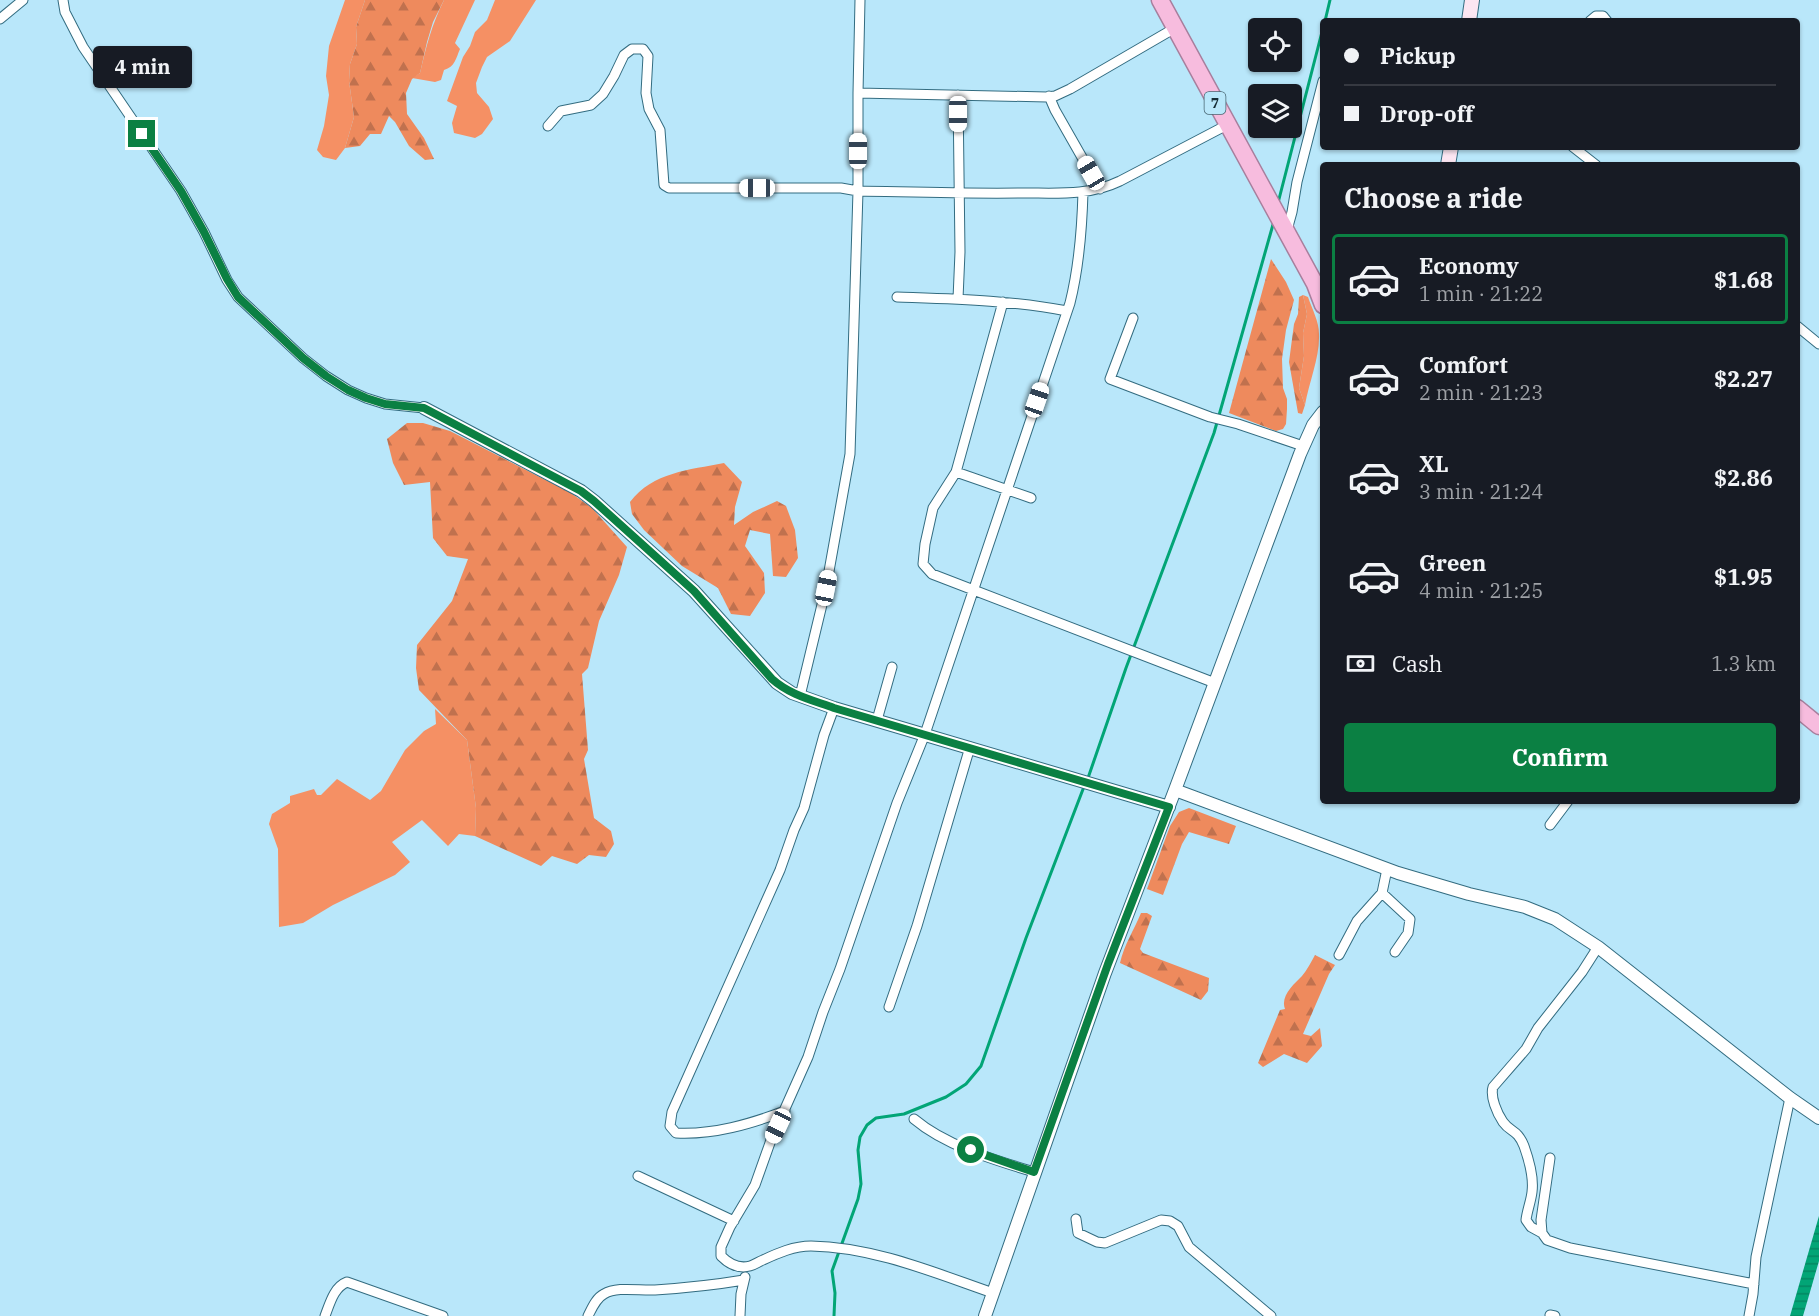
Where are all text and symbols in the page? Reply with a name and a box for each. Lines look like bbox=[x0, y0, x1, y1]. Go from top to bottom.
map controls bbox=[1248, 18, 1302, 138]
button: locate bbox=[1248, 18, 1302, 72]
text: Pickup bbox=[1380, 41, 1456, 70]
callout: 4 min bbox=[92, 47, 192, 89]
text: 4 min bbox=[115, 53, 171, 80]
button: layers bbox=[1248, 84, 1302, 138]
road number: 7 bbox=[1204, 92, 1226, 114]
car bbox=[949, 96, 967, 132]
text: Drop-off bbox=[1380, 99, 1474, 128]
route end bbox=[128, 120, 155, 147]
car bbox=[849, 133, 867, 169]
car bbox=[1074, 153, 1108, 193]
car bbox=[739, 179, 775, 197]
text: Choose a ride bbox=[1344, 180, 1523, 215]
text: Economy bbox=[1419, 251, 1519, 280]
icon: car bbox=[1347, 252, 1401, 306]
text: $1.68 bbox=[1714, 265, 1773, 294]
text: 1 min · 21:22 bbox=[1419, 280, 1543, 307]
text: Comfort bbox=[1419, 350, 1508, 379]
icon: car bbox=[1347, 351, 1401, 405]
text: $2.27 bbox=[1714, 364, 1773, 393]
text: 2 min · 21:23 bbox=[1419, 379, 1543, 406]
car bbox=[1023, 380, 1051, 420]
text: XL bbox=[1419, 449, 1449, 478]
icon: car bbox=[1347, 450, 1401, 504]
text: $2.86 bbox=[1714, 463, 1773, 492]
text: 3 min · 21:24 bbox=[1419, 478, 1543, 505]
text: Green bbox=[1419, 548, 1486, 577]
icon: car bbox=[1347, 549, 1401, 603]
text: $1.95 bbox=[1714, 562, 1773, 591]
car bbox=[814, 569, 838, 607]
text: 4 min · 21:25 bbox=[1419, 577, 1543, 604]
icon: cash bbox=[1344, 647, 1377, 680]
text: Cash bbox=[1392, 649, 1443, 678]
text: 1.3 km bbox=[1711, 650, 1776, 677]
button: Confirm bbox=[1344, 723, 1776, 792]
car bbox=[762, 1106, 794, 1146]
route start bbox=[957, 1136, 984, 1163]

